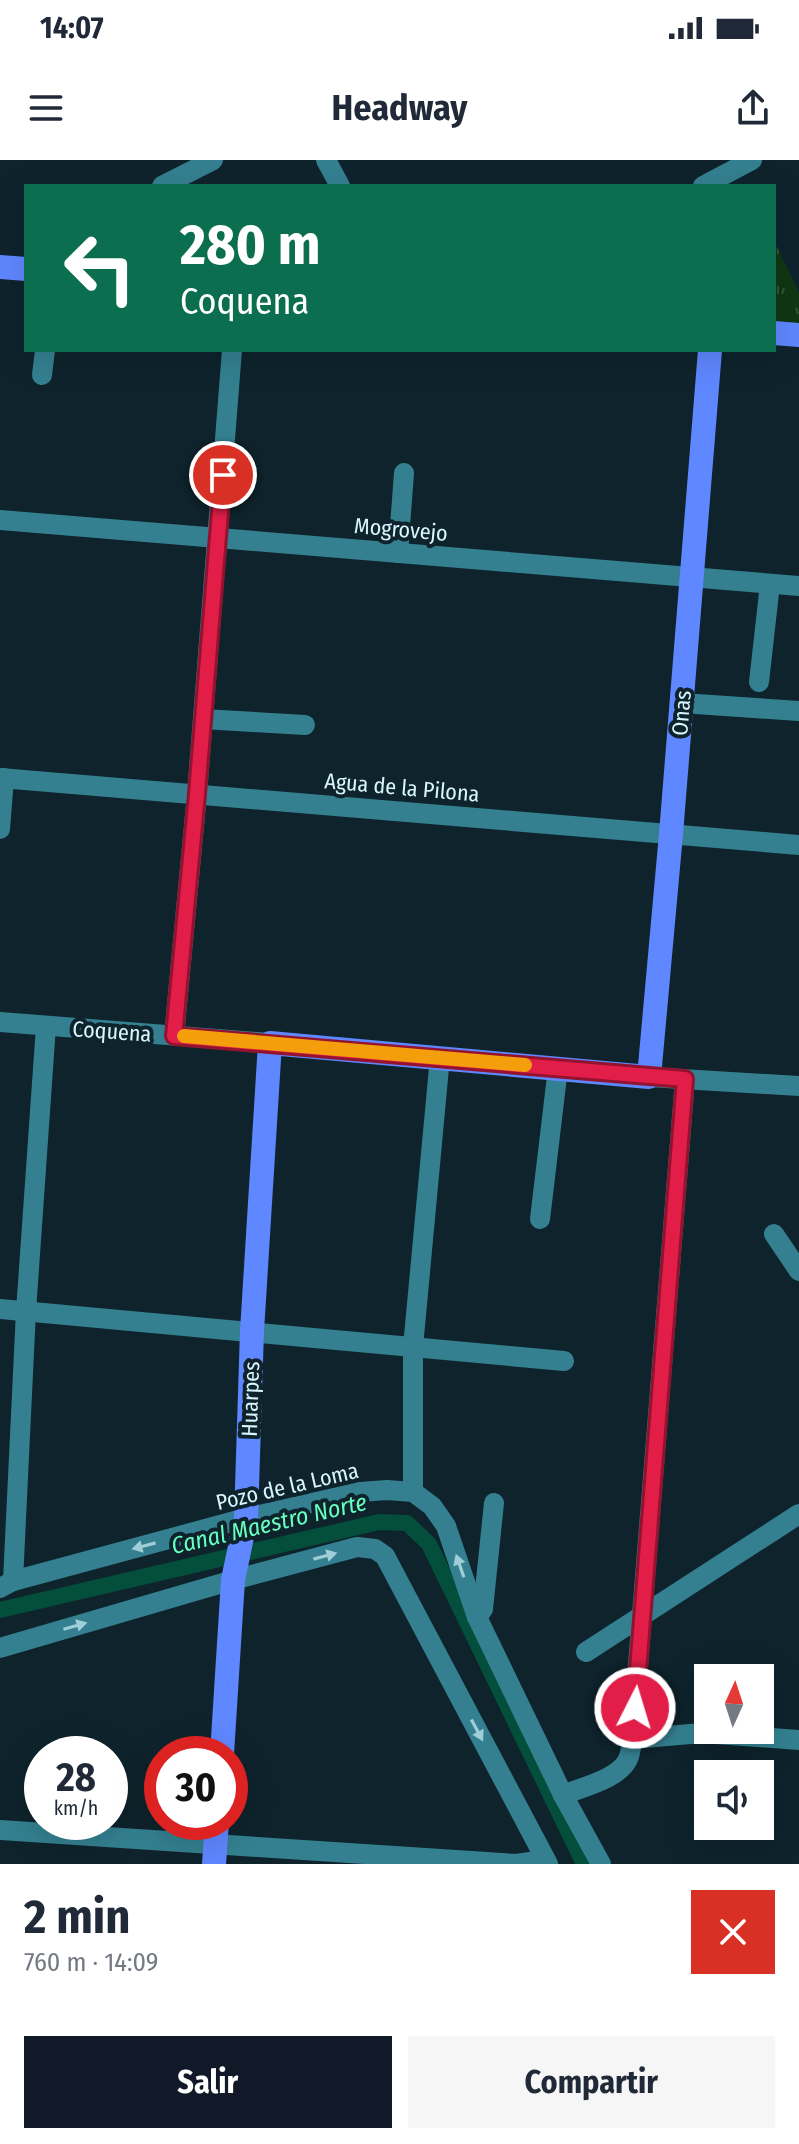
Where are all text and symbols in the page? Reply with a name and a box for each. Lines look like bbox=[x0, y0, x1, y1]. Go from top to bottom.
text: 14:07 bbox=[40, 10, 104, 46]
icon: menu bbox=[24, 86, 68, 130]
text: Headway bbox=[332, 86, 467, 130]
icon: share bbox=[731, 86, 775, 130]
text: 280 m bbox=[180, 212, 320, 279]
icon: left bbox=[48, 216, 152, 320]
text: Coquena bbox=[180, 280, 309, 324]
pin bbox=[189, 441, 257, 509]
icon: arrive bbox=[201, 453, 245, 497]
street label: Mogrovejo bbox=[353, 512, 449, 547]
street label: Onas bbox=[666, 689, 697, 737]
street label: Agua de la Pilona bbox=[323, 767, 481, 808]
street label: Coquena bbox=[72, 1015, 152, 1048]
street label: Huarpes bbox=[236, 1361, 265, 1437]
street label: Pozo de la Loma bbox=[213, 1457, 361, 1516]
water label: Canal Maestro Norte bbox=[169, 1488, 369, 1560]
one-way arrow bbox=[131, 1540, 156, 1552]
one-way arrow bbox=[313, 1549, 338, 1561]
one-way arrow bbox=[453, 1554, 465, 1578]
one-way arrow bbox=[63, 1619, 87, 1632]
north arrow bbox=[694, 1664, 774, 1744]
map controls bbox=[694, 1664, 774, 1840]
position arrow bbox=[593, 1666, 677, 1750]
one-way arrow bbox=[470, 1718, 483, 1741]
speed limit sign: 30 bbox=[144, 1736, 248, 1840]
text: 28 bbox=[56, 1754, 96, 1802]
button: sound bbox=[694, 1760, 774, 1840]
text: km/h bbox=[54, 1796, 98, 1820]
text: 2 min bbox=[24, 1888, 130, 1946]
button: close bbox=[691, 1890, 775, 1974]
text: 760 m · 14:09 bbox=[24, 1947, 158, 1978]
button: Salir bbox=[24, 2036, 392, 2128]
button: Compartir bbox=[408, 2036, 775, 2128]

